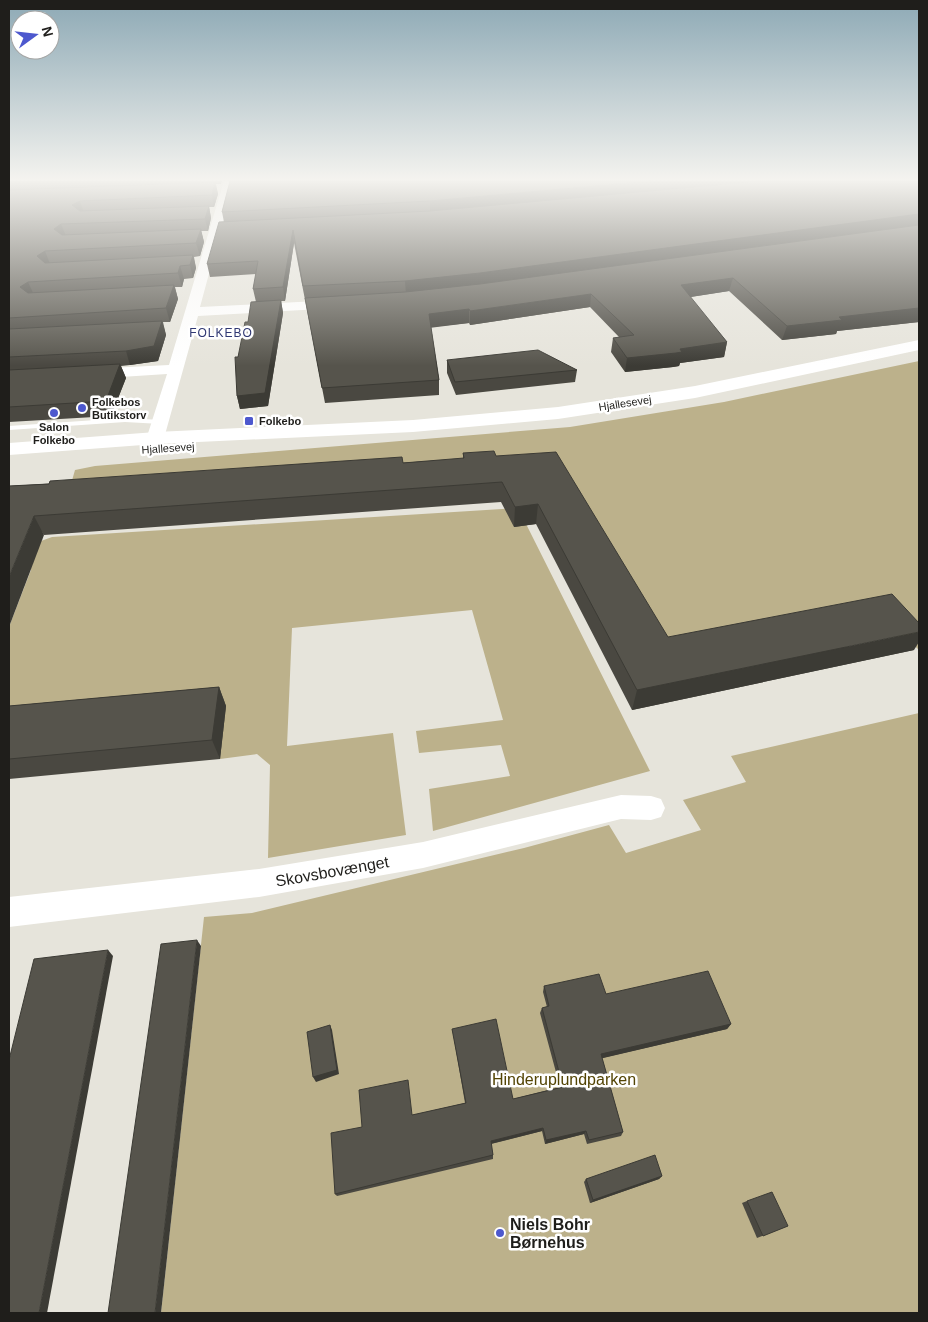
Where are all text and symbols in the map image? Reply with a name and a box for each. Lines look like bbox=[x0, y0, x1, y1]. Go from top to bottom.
north arrow bbox=[10, 10, 60, 60]
text: N bbox=[39, 25, 57, 39]
district label: FOLKEBO bbox=[189, 326, 253, 340]
street label: Hjallesevej bbox=[598, 393, 652, 413]
place label: Folkebos Butikstorv bbox=[92, 396, 147, 421]
marker: Folkebos Butikstorv bbox=[76, 402, 88, 414]
marker: Salon Folkebo bbox=[48, 407, 60, 419]
marker: Folkebo bbox=[243, 415, 255, 427]
place label: Folkebo bbox=[259, 415, 301, 427]
place label: Salon Folkebo bbox=[33, 421, 75, 446]
street label: Hjallesevej bbox=[141, 440, 195, 456]
street label: Skovsbovænget bbox=[274, 853, 391, 890]
park label: Hinderuplundparken bbox=[492, 1071, 636, 1088]
place label: Niels Bohr Børnehus bbox=[510, 1216, 590, 1251]
marker: Niels Bohr Børnehus bbox=[494, 1227, 506, 1239]

